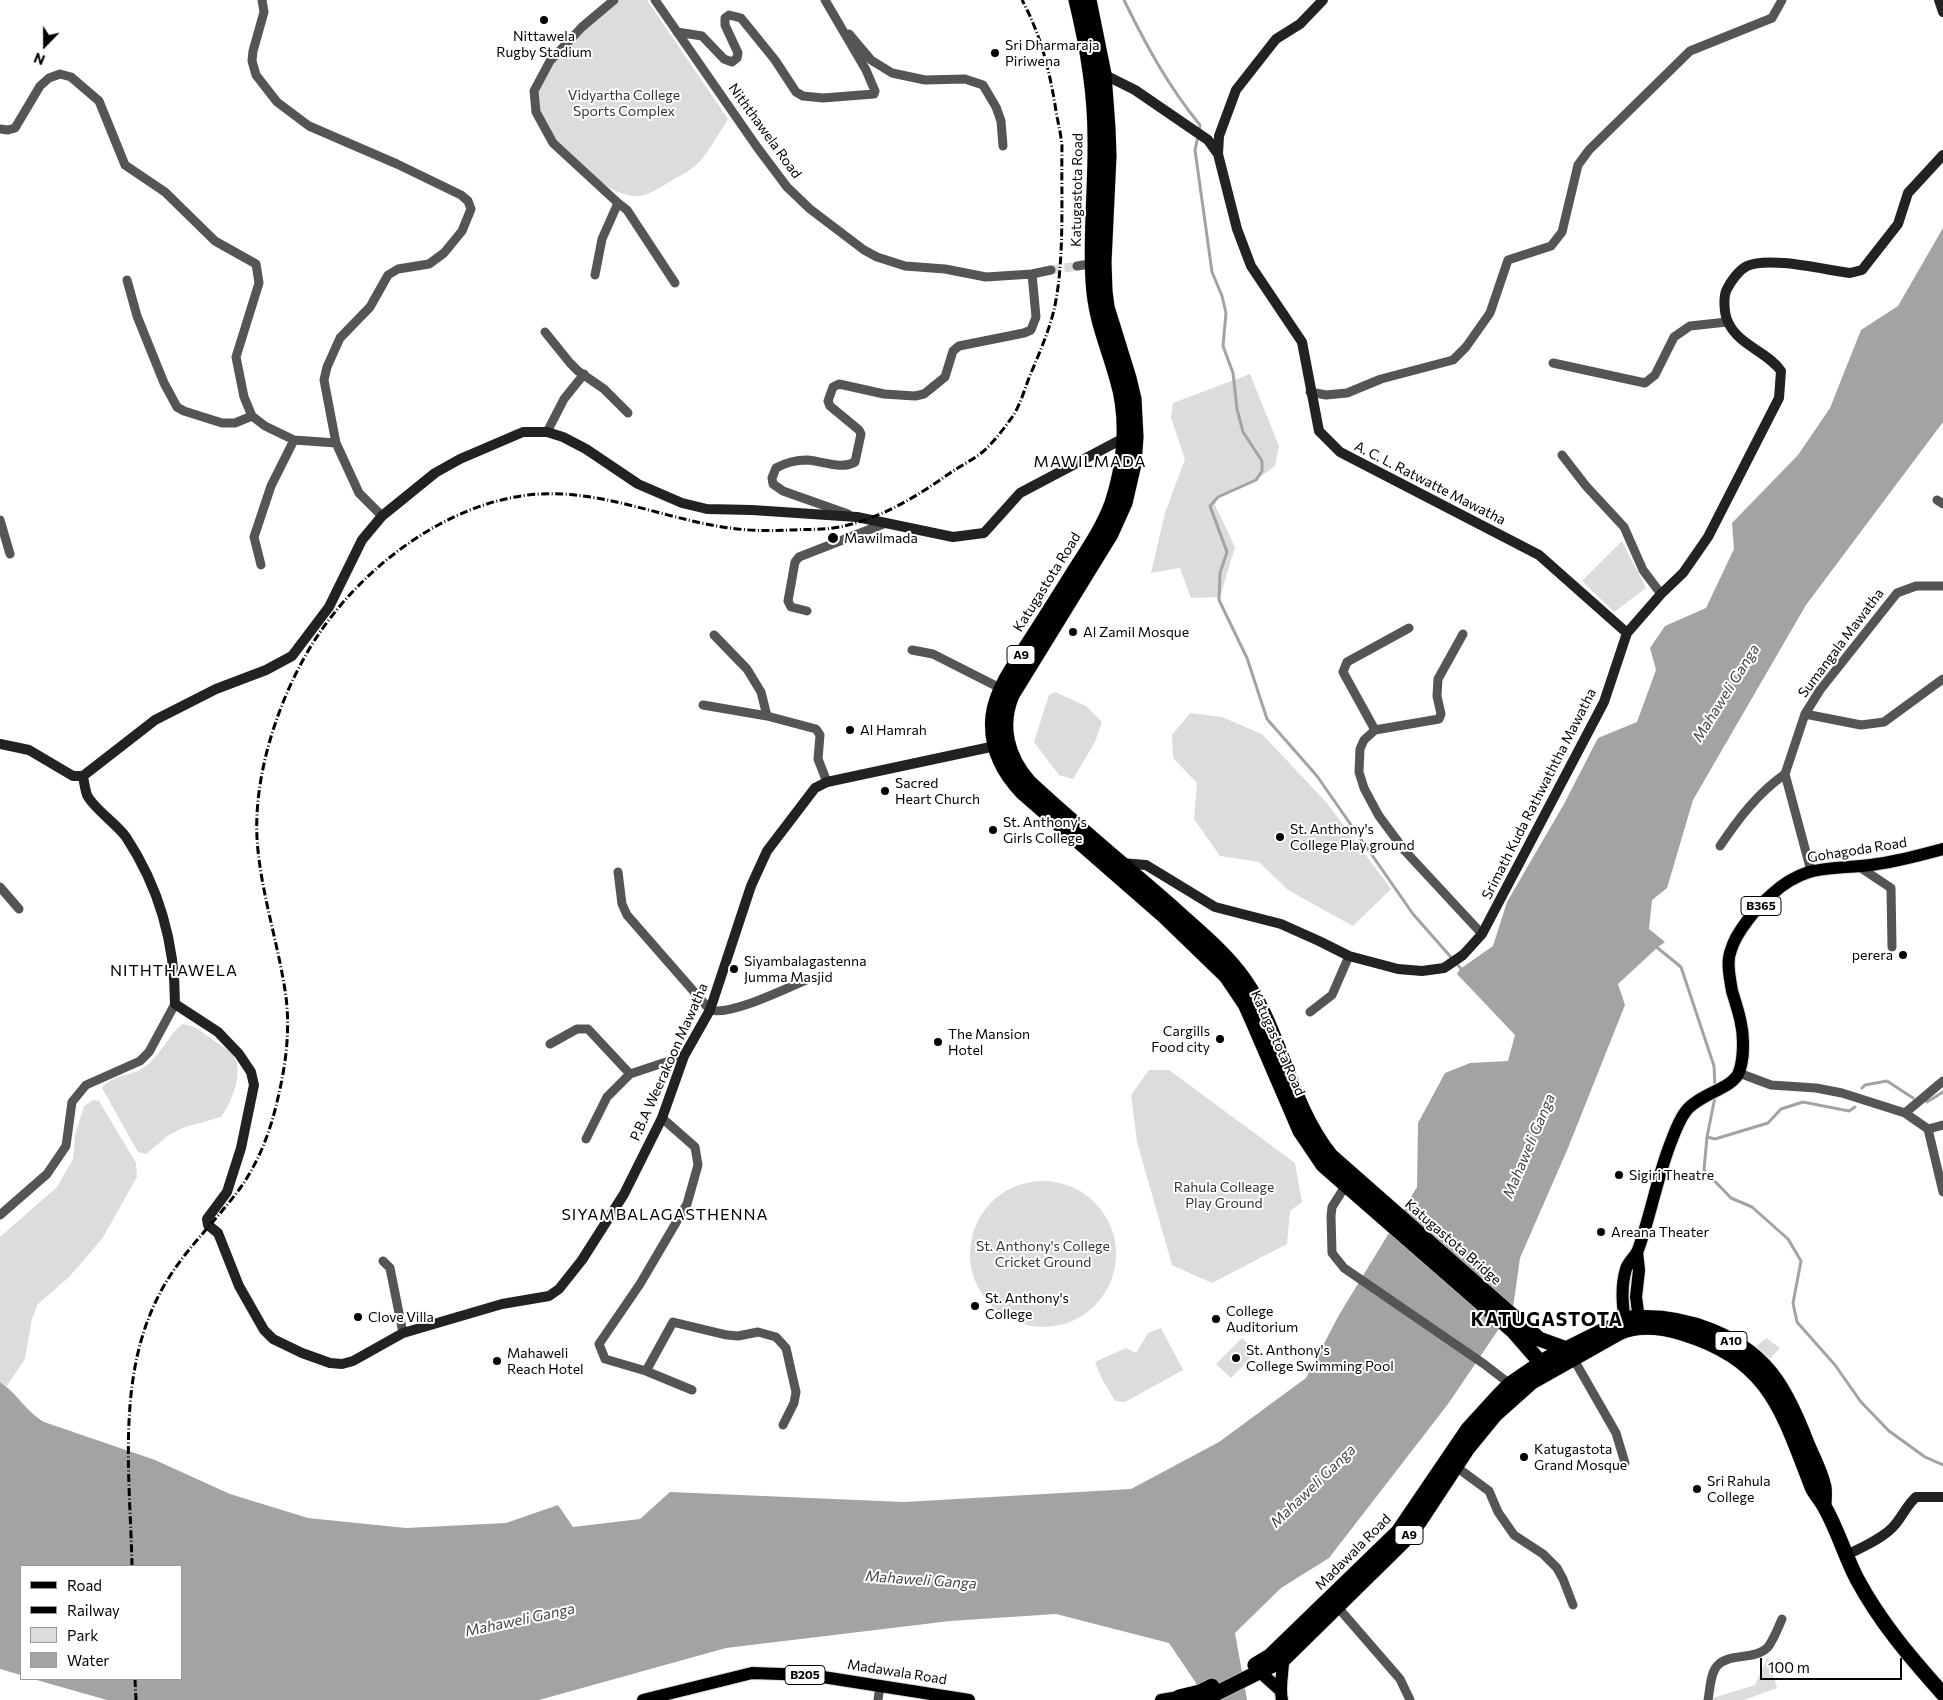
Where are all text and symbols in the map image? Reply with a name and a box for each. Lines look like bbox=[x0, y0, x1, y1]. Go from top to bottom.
marker: Nittawela Rugby Stadium bbox=[538, 14, 550, 26]
north arrow bbox=[20, 20, 70, 70]
place label: Nittawela Rugby Stadium bbox=[496, 28, 592, 60]
place label: Sri Dharmaraja Piriwena bbox=[1005, 37, 1100, 70]
marker: Sri Dharmaraja Piriwena bbox=[989, 47, 1001, 59]
text: N bbox=[31, 50, 47, 69]
street label: Niththawela Road bbox=[725, 80, 805, 182]
park label: Vidyartha College Sports Complex bbox=[568, 87, 680, 120]
street label: Katugastota Road bbox=[1068, 133, 1086, 247]
street label: A. C. L. Ratwatte Mawatha bbox=[1352, 438, 1508, 528]
district label: MAWILMADA bbox=[1032, 452, 1148, 472]
street label: Katugastota Road bbox=[1010, 529, 1084, 635]
place label: Mawilmada bbox=[844, 530, 918, 546]
marker: Mawilmada bbox=[826, 531, 840, 545]
street label: Sumangala Mawatha bbox=[1795, 585, 1887, 701]
place label: Al Zamil Mosque bbox=[1083, 624, 1189, 640]
marker: Al Zamil Mosque bbox=[1067, 626, 1079, 638]
water label: Mahaweli Ganga bbox=[1689, 641, 1763, 745]
road number: A9 bbox=[1007, 646, 1035, 664]
street label: Srimath Kuda Rathwaththa Mawatha bbox=[1478, 686, 1600, 902]
place label: Al Hamrah bbox=[860, 722, 927, 738]
marker: Al Hamrah bbox=[844, 724, 856, 736]
place label: Sacred Heart Church bbox=[895, 775, 980, 808]
marker: Sacred Heart Church bbox=[879, 785, 891, 797]
place label: St. Anthony's Girls College bbox=[1003, 814, 1087, 846]
place label: St. Anthony's College Play ground bbox=[1290, 821, 1415, 854]
marker: St. Anthony's Girls College bbox=[987, 824, 999, 836]
marker: St. Anthony's College Play ground bbox=[1274, 831, 1286, 843]
street label: Gohagoda Road bbox=[1806, 834, 1908, 866]
road number: B365 bbox=[1741, 896, 1781, 916]
place label: perera bbox=[1852, 947, 1893, 963]
marker: perera bbox=[1897, 949, 1909, 961]
place label: Siyambalagastenna Jumma Masjid bbox=[744, 953, 866, 986]
district label: NITHTHAWELA bbox=[109, 961, 239, 981]
marker: Siyambalagastenna Jumma Masjid bbox=[728, 963, 740, 975]
street label: P.B.A Weerakoon Mawatha bbox=[627, 981, 711, 1143]
street label: Katugastota Road bbox=[1247, 988, 1309, 1098]
place label: Cargills Food city bbox=[1151, 1023, 1210, 1056]
place label: The Mansion Hotel bbox=[948, 1026, 1030, 1058]
marker: Cargills Food city bbox=[1214, 1033, 1226, 1045]
marker: The Mansion Hotel bbox=[932, 1036, 944, 1048]
water label: Mahaweli Ganga bbox=[1499, 1091, 1559, 1201]
place label: Sigiri Theatre bbox=[1629, 1167, 1714, 1183]
marker: Sigiri Theatre bbox=[1613, 1169, 1625, 1181]
park label: Rahula Colleage Play Ground bbox=[1174, 1179, 1274, 1212]
street label: Katugastota Bridge bbox=[1401, 1196, 1505, 1288]
district label: SIYAMBALAGASTHENNA bbox=[559, 1205, 771, 1225]
place label: Areana Theater bbox=[1611, 1224, 1709, 1240]
marker: Areana Theater bbox=[1595, 1226, 1607, 1238]
park label: St. Anthony's College Cricket Ground bbox=[976, 1238, 1110, 1270]
place label: St. Anthony's College bbox=[985, 1290, 1069, 1322]
marker: St. Anthony's College bbox=[969, 1300, 981, 1312]
place label: College Auditorium bbox=[1226, 1303, 1298, 1335]
place label: Clove Villa bbox=[368, 1309, 434, 1325]
district label: KATUGASTOTA bbox=[1469, 1309, 1625, 1331]
marker: Clove Villa bbox=[352, 1311, 364, 1323]
marker: College Auditorium bbox=[1210, 1313, 1222, 1325]
road number: A10 bbox=[1715, 1332, 1747, 1350]
place label: St. Anthony's College Swimming Pool bbox=[1246, 1342, 1394, 1374]
place label: Mahaweli Reach Hotel bbox=[507, 1345, 584, 1378]
marker: St. Anthony's College Swimming Pool bbox=[1230, 1352, 1242, 1364]
marker: Mahaweli Reach Hotel bbox=[491, 1355, 503, 1367]
water label: Mahaweli Ganga bbox=[1267, 1441, 1359, 1531]
place label: Katugastota Grand Mosque bbox=[1534, 1441, 1627, 1474]
marker: Katugastota Grand Mosque bbox=[1518, 1451, 1530, 1463]
place label: Sri Rahula College bbox=[1707, 1473, 1770, 1505]
marker: Sri Rahula College bbox=[1691, 1483, 1703, 1495]
street label: Madawala Road bbox=[1312, 1511, 1394, 1593]
road number: A9 bbox=[1395, 1526, 1423, 1544]
legend bbox=[20, 1565, 182, 1680]
water label: Mahaweli Ganga bbox=[865, 1567, 977, 1593]
text: Road bbox=[67, 1576, 102, 1594]
water label: Mahaweli Ganga bbox=[463, 1600, 577, 1640]
text: Railway bbox=[67, 1601, 120, 1619]
text: Park bbox=[67, 1626, 98, 1644]
scale bar bbox=[1763, 1648, 1906, 1680]
text: Water bbox=[67, 1651, 109, 1669]
street label: Madawala Road bbox=[846, 1656, 948, 1688]
text: 100 m bbox=[1768, 1658, 1810, 1676]
road number: B205 bbox=[785, 1666, 825, 1684]

